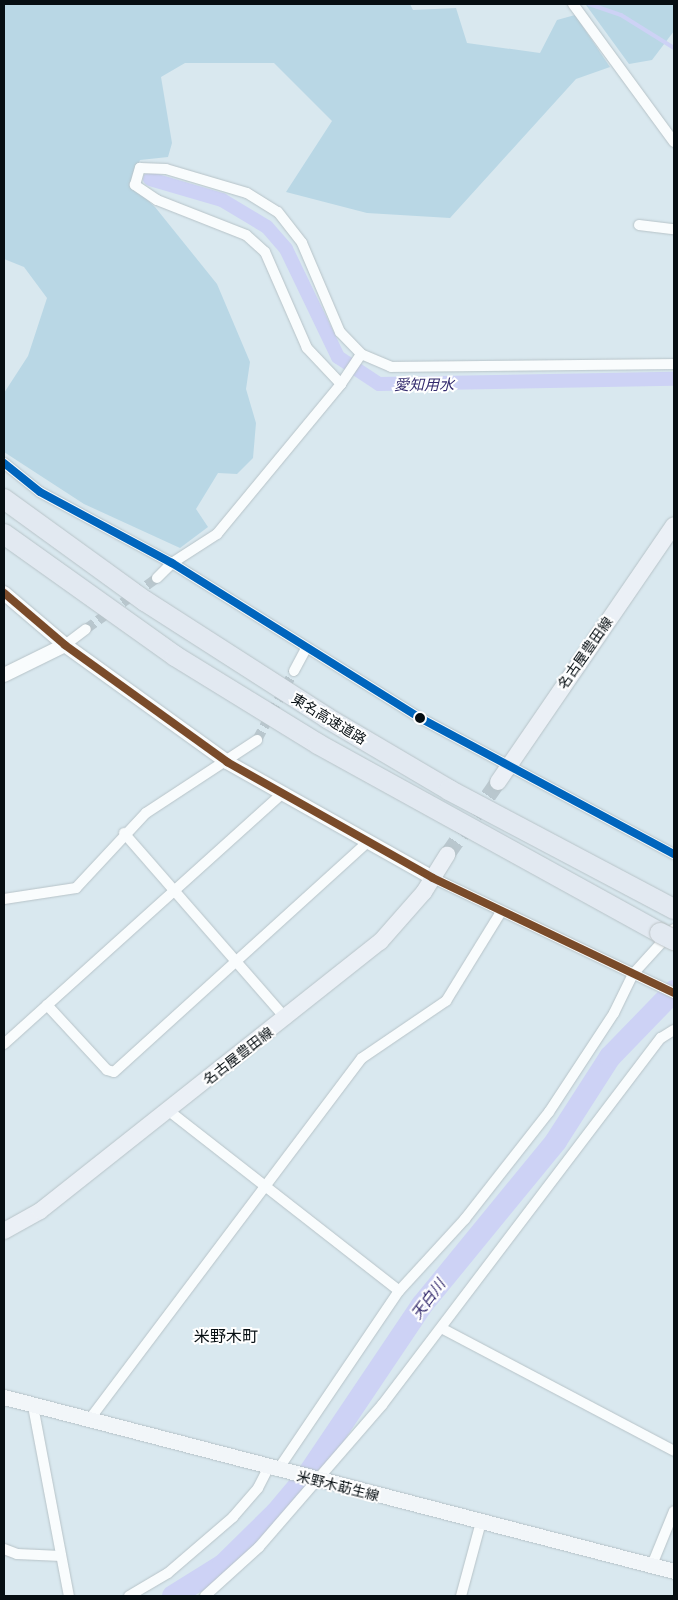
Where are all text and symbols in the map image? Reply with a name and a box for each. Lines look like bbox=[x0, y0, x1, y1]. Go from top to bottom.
water label: 愛知用水 bbox=[394, 376, 454, 394]
street label: 名古屋豊田線 bbox=[554, 614, 616, 692]
street label: 東名高速道路 bbox=[289, 690, 369, 748]
unlabelled marker bbox=[415, 713, 425, 723]
street label: 名古屋豊田線 bbox=[200, 1024, 276, 1088]
water label: 天白川 bbox=[407, 1276, 449, 1322]
district label: 米野木町 bbox=[194, 1326, 258, 1346]
street label: 米野木莇生線 bbox=[295, 1468, 381, 1504]

